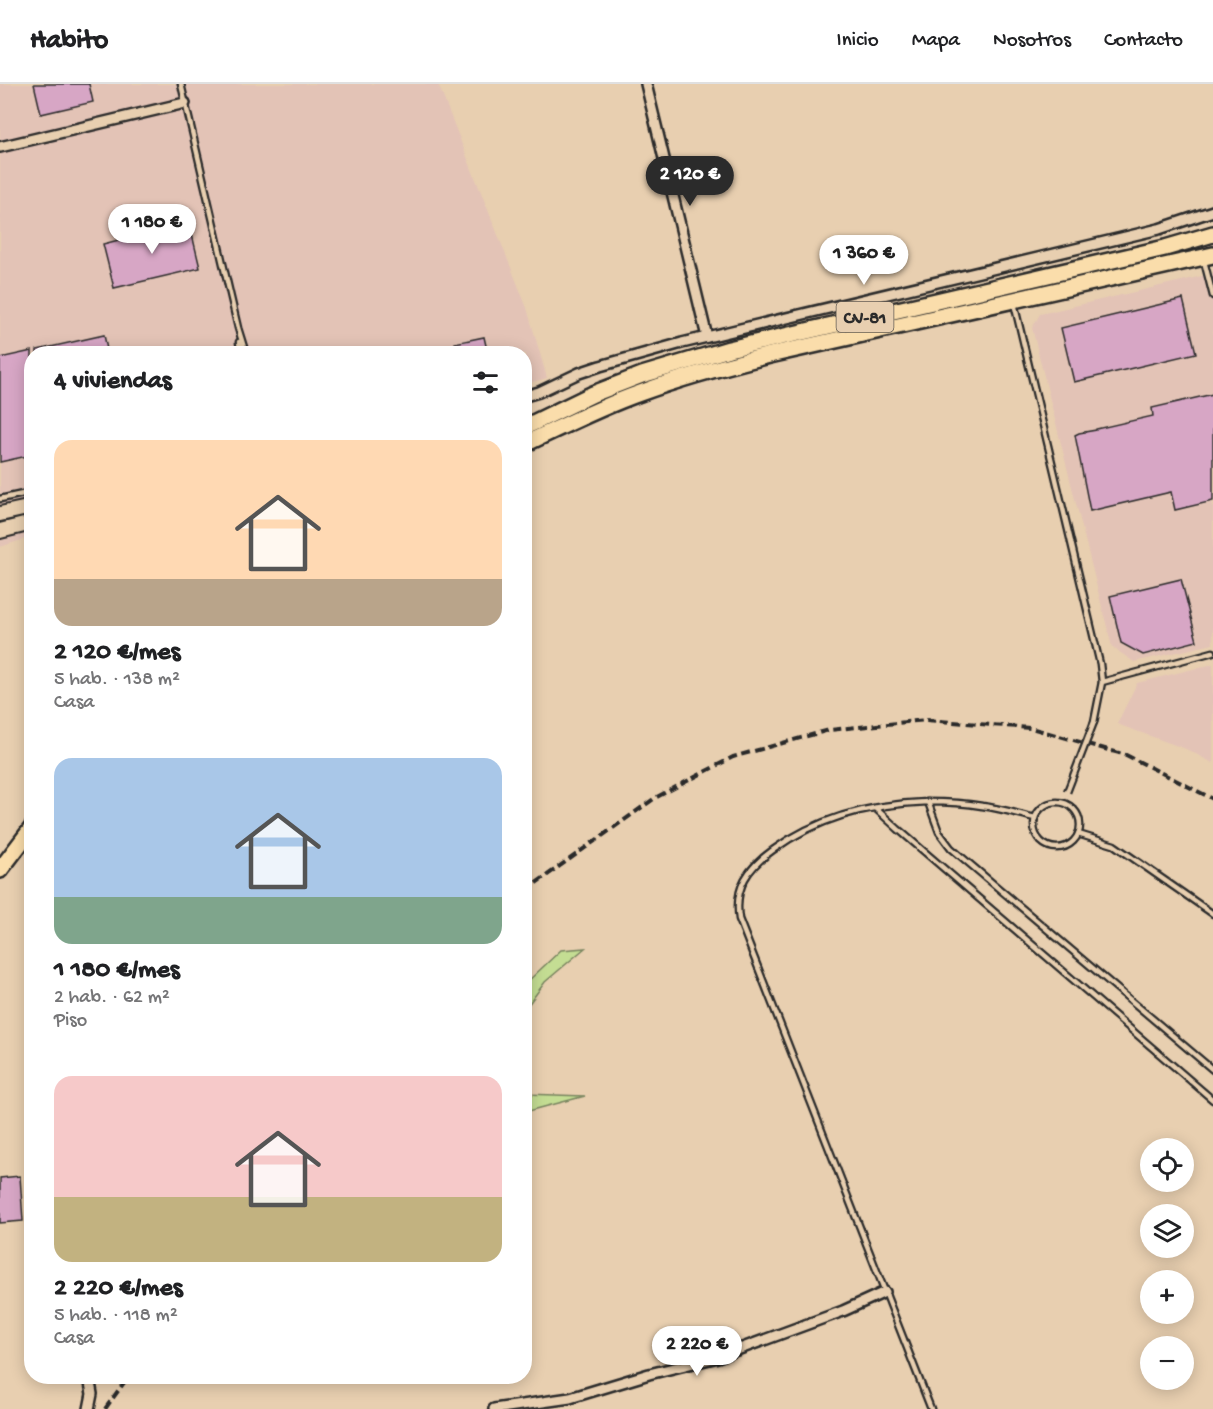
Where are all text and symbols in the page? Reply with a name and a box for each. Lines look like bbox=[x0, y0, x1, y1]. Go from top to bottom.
text: Habito bbox=[30, 25, 108, 58]
text: Inicio bbox=[837, 29, 879, 54]
text: Mapa bbox=[912, 29, 960, 54]
text: Nosotros bbox=[993, 29, 1071, 54]
text: Contacto bbox=[1104, 29, 1183, 54]
pin: 2 120 € bbox=[635, 156, 745, 207]
text: 2 120 € bbox=[660, 164, 720, 187]
pin: 1 180 € bbox=[97, 204, 207, 255]
text: 1 180 € bbox=[122, 212, 182, 235]
pin: 1 360 € bbox=[809, 235, 919, 286]
text: 1 360 € bbox=[833, 243, 895, 266]
road number: CV-81 bbox=[836, 302, 894, 332]
icon: filters bbox=[469, 366, 502, 399]
text: 4 viviendas bbox=[54, 367, 172, 398]
icon: home bbox=[224, 479, 332, 587]
text: 2 120 €/mes bbox=[54, 638, 180, 669]
text: 5 hab. · 138 m² bbox=[54, 669, 180, 692]
text: Casa bbox=[54, 692, 94, 715]
icon: home bbox=[224, 797, 332, 905]
text: 1 180 €/mes bbox=[54, 956, 180, 987]
text: 2 hab. · 62 m² bbox=[54, 987, 170, 1010]
text: Piso bbox=[54, 1010, 87, 1033]
icon: home bbox=[224, 1115, 332, 1223]
map controls bbox=[1140, 1138, 1194, 1390]
button: locate bbox=[1140, 1138, 1194, 1192]
button: layers bbox=[1140, 1204, 1194, 1258]
button: + bbox=[1140, 1270, 1194, 1324]
text: 2 220 €/mes bbox=[54, 1274, 183, 1305]
text: 5 hab. · 118 m² bbox=[54, 1305, 178, 1328]
pin: 2 220 € bbox=[642, 1326, 752, 1377]
text: Casa bbox=[54, 1328, 94, 1351]
text: 2 220 € bbox=[666, 1334, 728, 1357]
button: − bbox=[1140, 1336, 1194, 1390]

